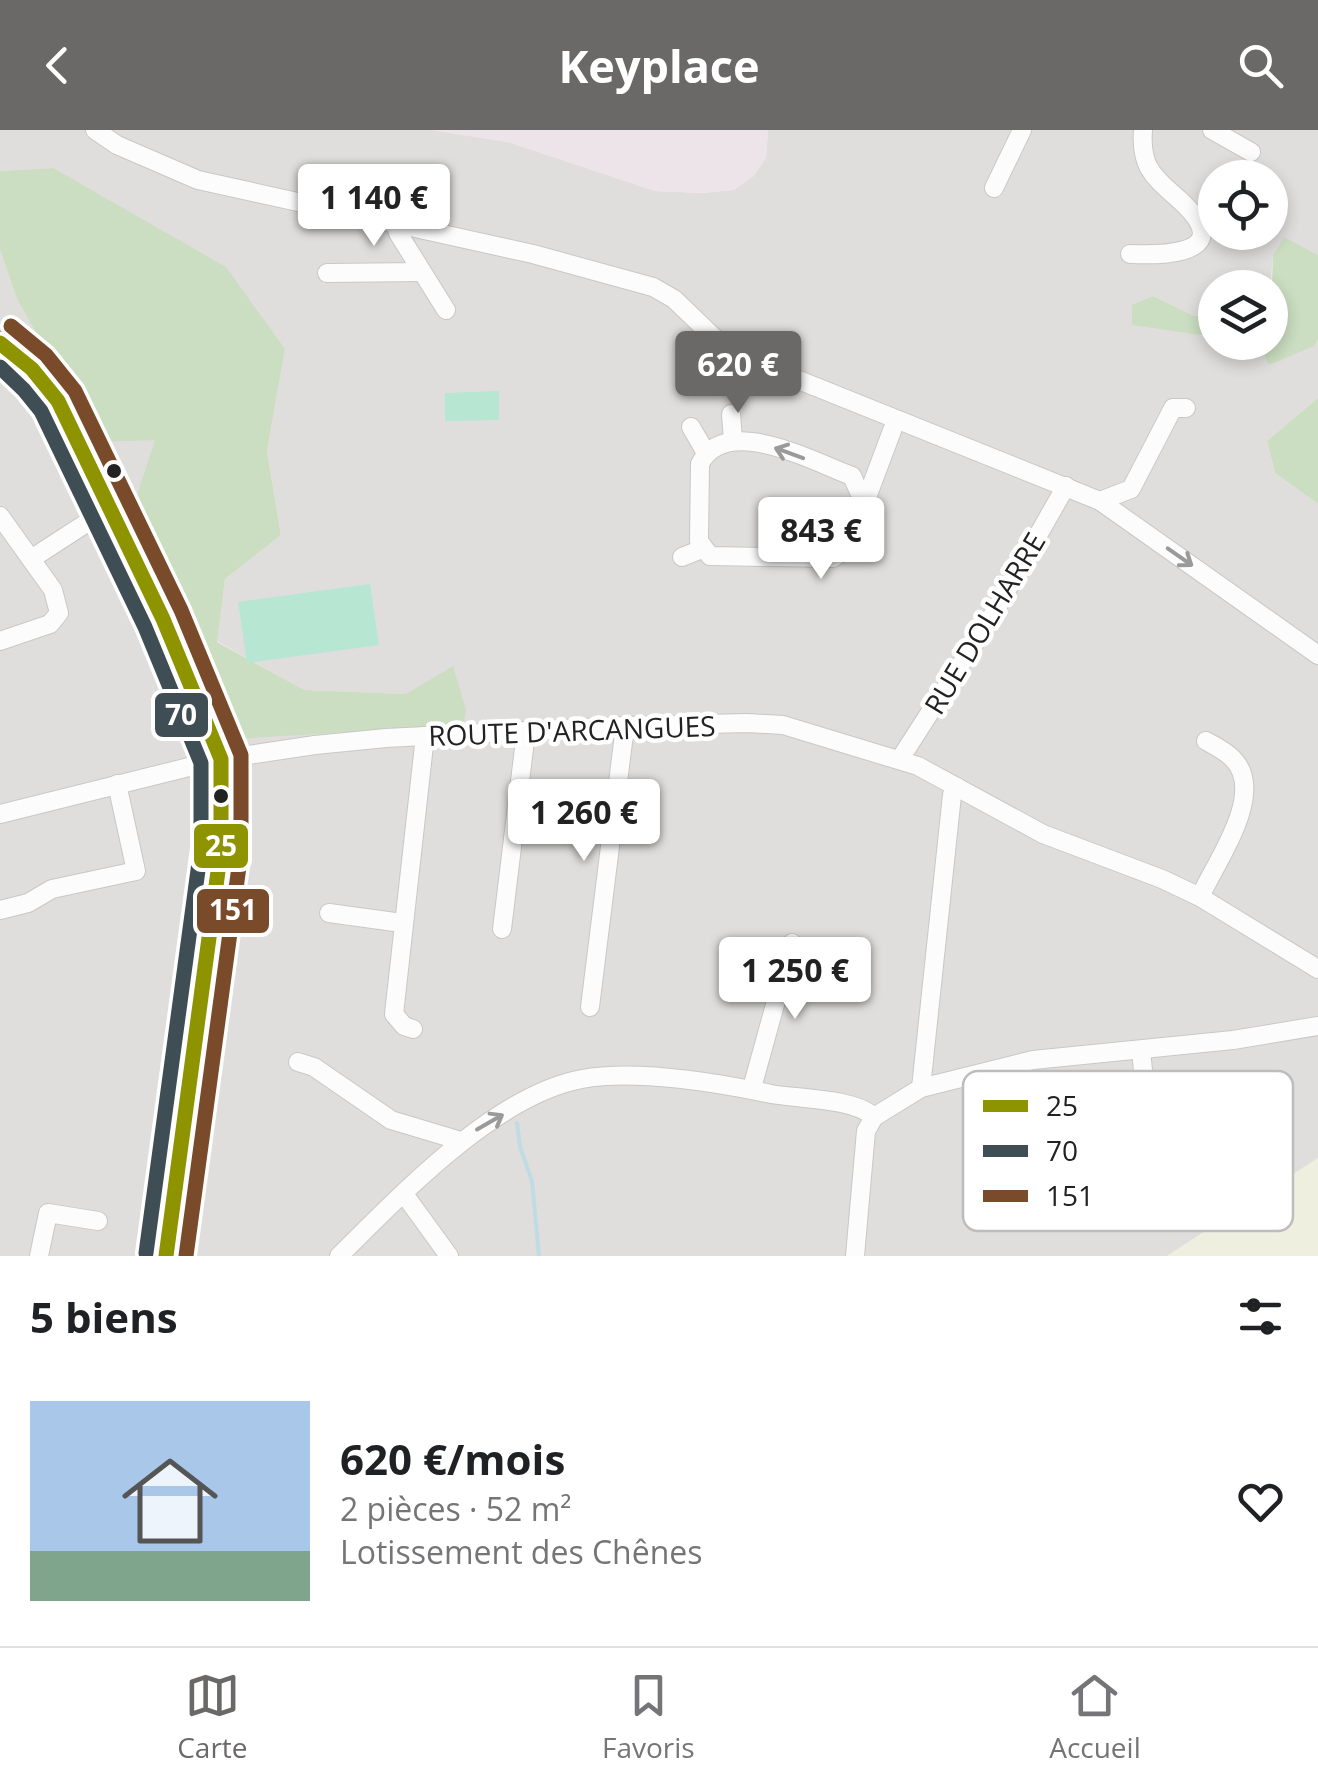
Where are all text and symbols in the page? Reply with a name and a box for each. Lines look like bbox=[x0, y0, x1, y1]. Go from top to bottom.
text: Keyplace bbox=[558, 35, 760, 96]
icon: back bbox=[30, 38, 85, 93]
icon: search bbox=[1233, 38, 1288, 93]
map controls bbox=[1198, 160, 1288, 360]
button: locate bbox=[1198, 160, 1288, 250]
pin: 1 140 € bbox=[282, 164, 466, 249]
text: 1 140 € bbox=[320, 175, 428, 218]
button: layers bbox=[1198, 270, 1288, 360]
pin: 620 € bbox=[668, 331, 808, 416]
text: 620 € bbox=[697, 342, 779, 385]
one-way arrow bbox=[774, 443, 805, 461]
unlabelled marker bbox=[104, 461, 124, 481]
pin: 843 € bbox=[751, 497, 891, 582]
text: 843 € bbox=[780, 508, 862, 551]
street label: RUE DOLHARRE bbox=[915, 525, 1053, 721]
one-way arrow bbox=[1166, 546, 1194, 567]
line badge: 70 bbox=[153, 691, 210, 739]
text: 70 bbox=[165, 695, 197, 733]
street label: ROUTE D'ARCANGUES bbox=[428, 706, 716, 754]
pin: 1 260 € bbox=[492, 779, 676, 864]
unlabelled marker bbox=[211, 786, 231, 806]
text: 1 260 € bbox=[530, 790, 638, 833]
line badge: 25 bbox=[192, 822, 250, 870]
text: 25 bbox=[205, 826, 237, 864]
line badge: 151 bbox=[195, 887, 271, 935]
text: 151 bbox=[209, 890, 257, 928]
pin: 1 250 € bbox=[703, 937, 887, 1022]
text: 1 250 € bbox=[741, 948, 849, 991]
legend bbox=[963, 1071, 1293, 1231]
text: 25 bbox=[1046, 1086, 1078, 1124]
one-way arrow bbox=[476, 1112, 504, 1132]
text: 70 bbox=[1046, 1131, 1078, 1169]
text: 151 bbox=[1046, 1176, 1094, 1214]
text: 5 biens bbox=[30, 1288, 178, 1345]
icon: filters bbox=[1233, 1289, 1288, 1344]
text: 620 €/mois bbox=[340, 1430, 565, 1487]
icon: home bbox=[110, 1441, 230, 1561]
icon: heart bbox=[1233, 1474, 1288, 1529]
text: 2 pièces · 52 m² bbox=[340, 1487, 571, 1530]
text: Lotissement des Chênes bbox=[340, 1530, 703, 1573]
tab: Carte bbox=[177, 1668, 248, 1766]
tab: Favoris bbox=[602, 1668, 695, 1766]
tab: Accueil bbox=[1049, 1668, 1141, 1766]

